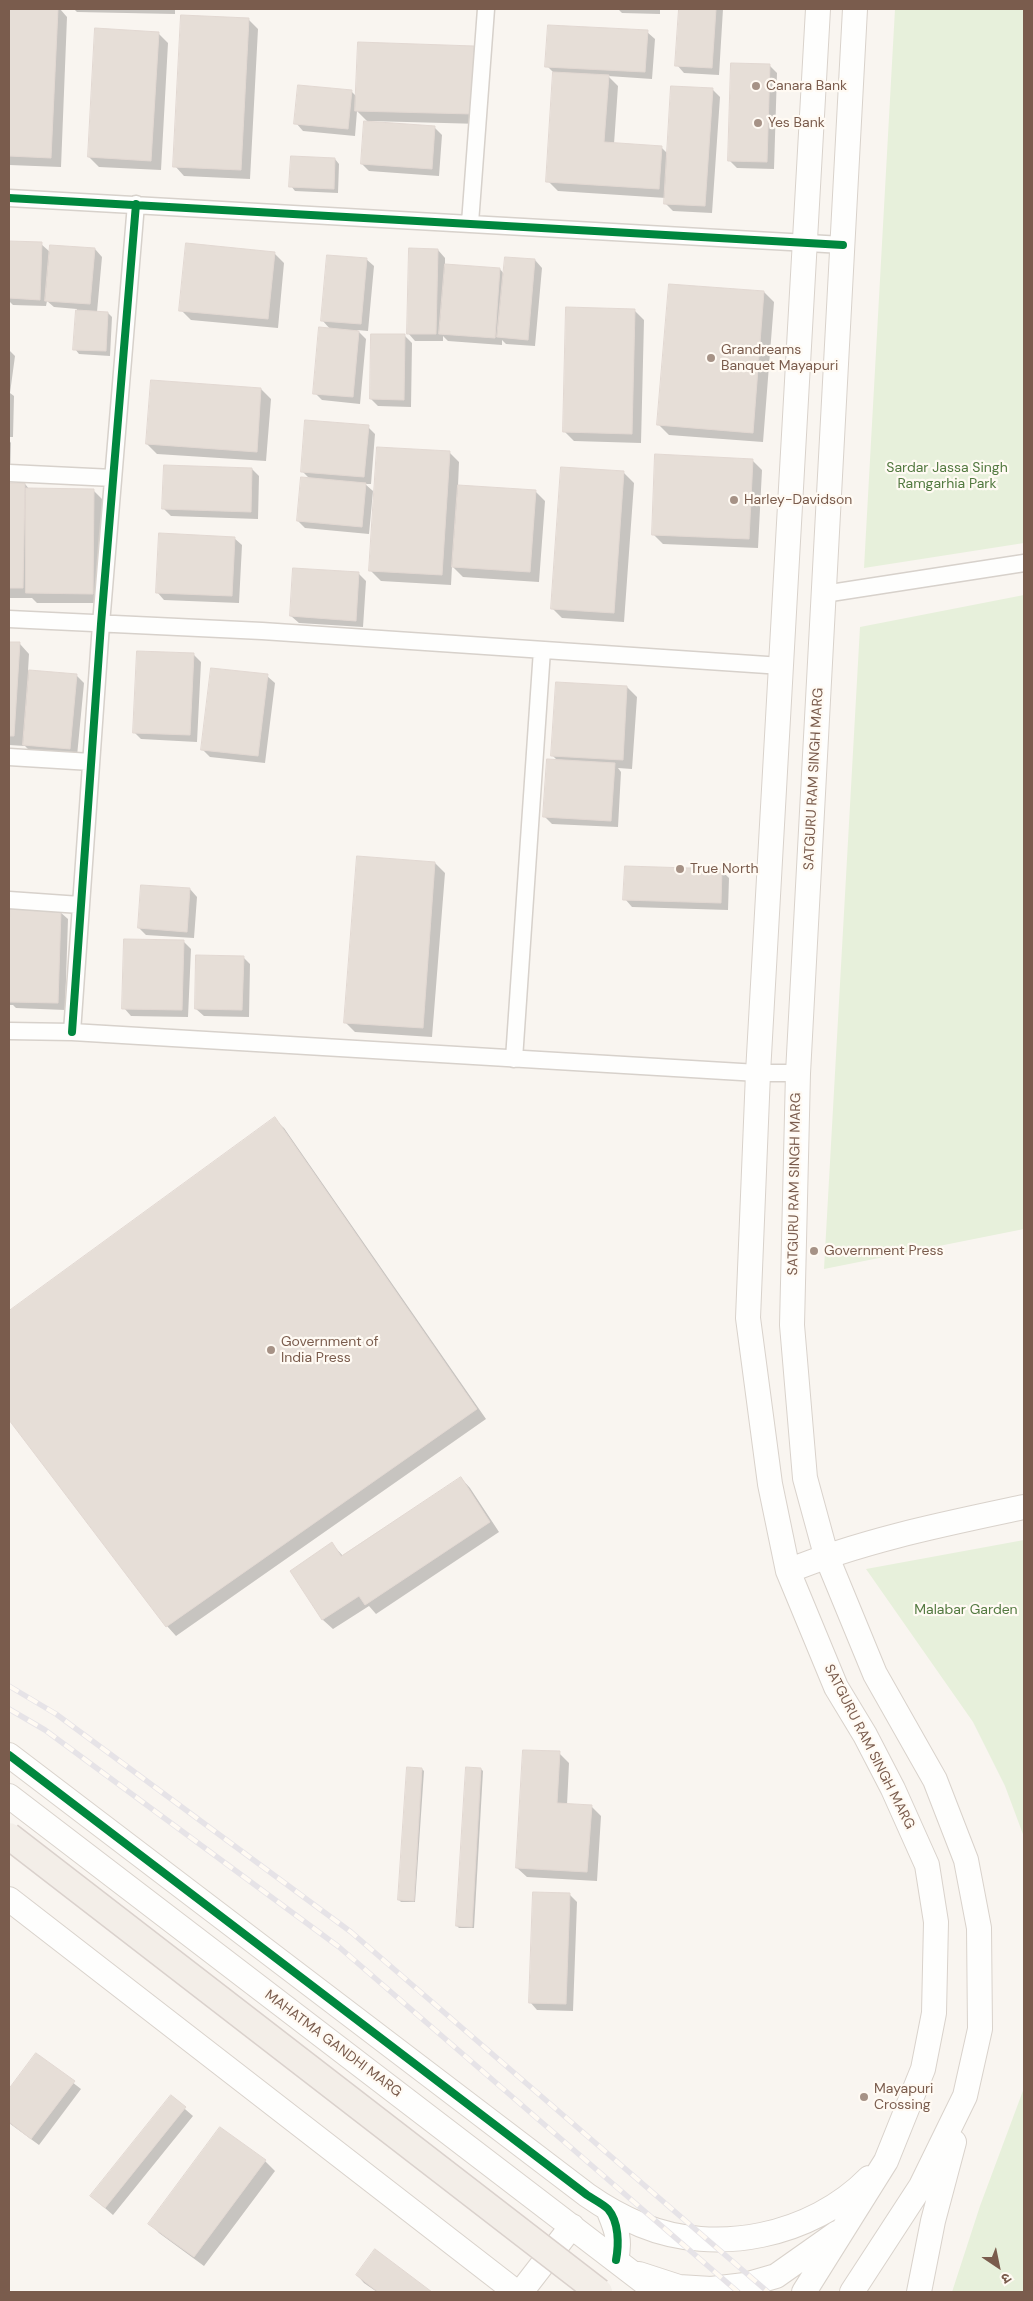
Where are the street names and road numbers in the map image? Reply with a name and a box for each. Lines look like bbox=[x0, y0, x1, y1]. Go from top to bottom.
street label: SATGURU RAM SINGH MARG bbox=[801, 687, 827, 871]
street label: SATGURU RAM SINGH MARG bbox=[785, 1093, 805, 1275]
street label: SATGURU RAM SINGH MARG bbox=[820, 1662, 918, 1832]
street label: MAHATMA GANDHI MARG bbox=[261, 1987, 405, 2101]

